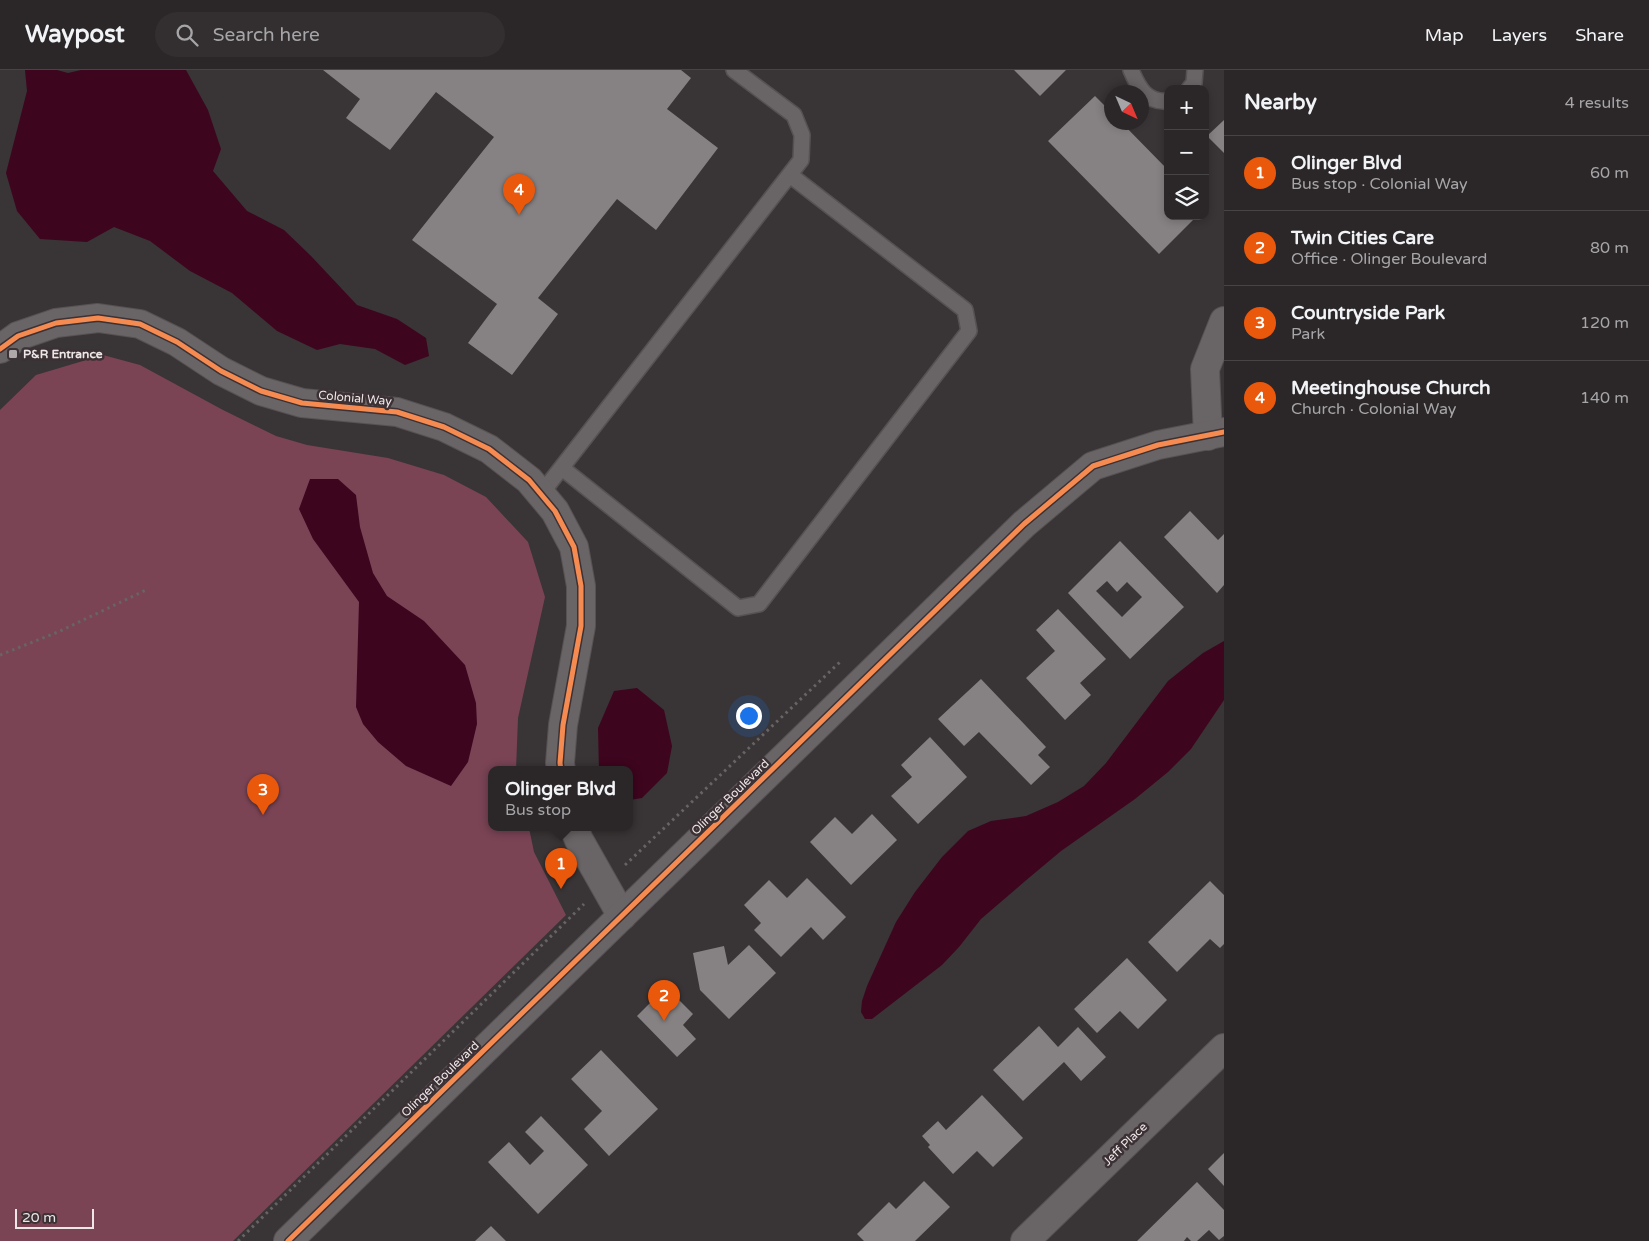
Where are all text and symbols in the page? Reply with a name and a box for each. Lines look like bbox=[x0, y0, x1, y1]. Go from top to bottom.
search box bbox=[155, 12, 505, 57]
text: Waypost bbox=[25, 20, 125, 49]
icon: search bbox=[173, 21, 201, 49]
text: Search here bbox=[213, 24, 320, 46]
text: Map bbox=[1425, 24, 1464, 46]
text: Layers bbox=[1492, 24, 1547, 46]
text: Share bbox=[1575, 24, 1624, 46]
north arrow bbox=[1104, 85, 1149, 130]
map controls bbox=[1164, 85, 1209, 220]
button: + bbox=[1164, 85, 1209, 130]
text: Nearby bbox=[1244, 90, 1317, 115]
text: 4 results bbox=[1565, 93, 1629, 113]
button: − bbox=[1164, 130, 1209, 175]
text: Olinger Blvd bbox=[1291, 152, 1402, 174]
text: 1 bbox=[1255, 163, 1265, 183]
text: 60 m bbox=[1590, 163, 1629, 183]
pin: 4 bbox=[503, 174, 535, 215]
text: Bus stop · Colonial Way bbox=[1291, 174, 1468, 194]
button: layers bbox=[1164, 175, 1209, 220]
text: Twin Cities Care bbox=[1291, 227, 1434, 249]
text: 2 bbox=[1255, 238, 1265, 258]
text: 80 m bbox=[1590, 238, 1629, 258]
text: Office · Olinger Boulevard bbox=[1291, 249, 1487, 269]
text: Countryside Park bbox=[1291, 302, 1445, 324]
text: 3 bbox=[1255, 313, 1265, 333]
text: 120 m bbox=[1580, 313, 1629, 333]
text: Park bbox=[1291, 324, 1325, 344]
place label: P&R Entrance bbox=[23, 347, 103, 361]
marker: P&R Entrance bbox=[7, 348, 19, 360]
text: Meetinghouse Church bbox=[1291, 377, 1491, 399]
street label: Colonial Way bbox=[318, 388, 393, 408]
text: 4 bbox=[1255, 388, 1265, 408]
text: 140 m bbox=[1580, 388, 1629, 408]
text: Church · Colonial Way bbox=[1291, 399, 1456, 419]
your location bbox=[736, 703, 762, 729]
street label: Olinger Boulevard bbox=[688, 756, 772, 838]
popup bbox=[488, 766, 633, 831]
pin: 3 bbox=[247, 774, 279, 815]
text: Olinger Blvd bbox=[505, 778, 616, 800]
text: Bus stop bbox=[505, 800, 571, 820]
pin: 1 bbox=[545, 848, 577, 889]
pin: 2 bbox=[648, 980, 680, 1021]
street label: Olinger Boulevard bbox=[398, 1038, 482, 1120]
street label: Jeff Place bbox=[1100, 1119, 1150, 1168]
scale bar bbox=[15, 1206, 94, 1229]
text: 20 m bbox=[22, 1209, 56, 1226]

